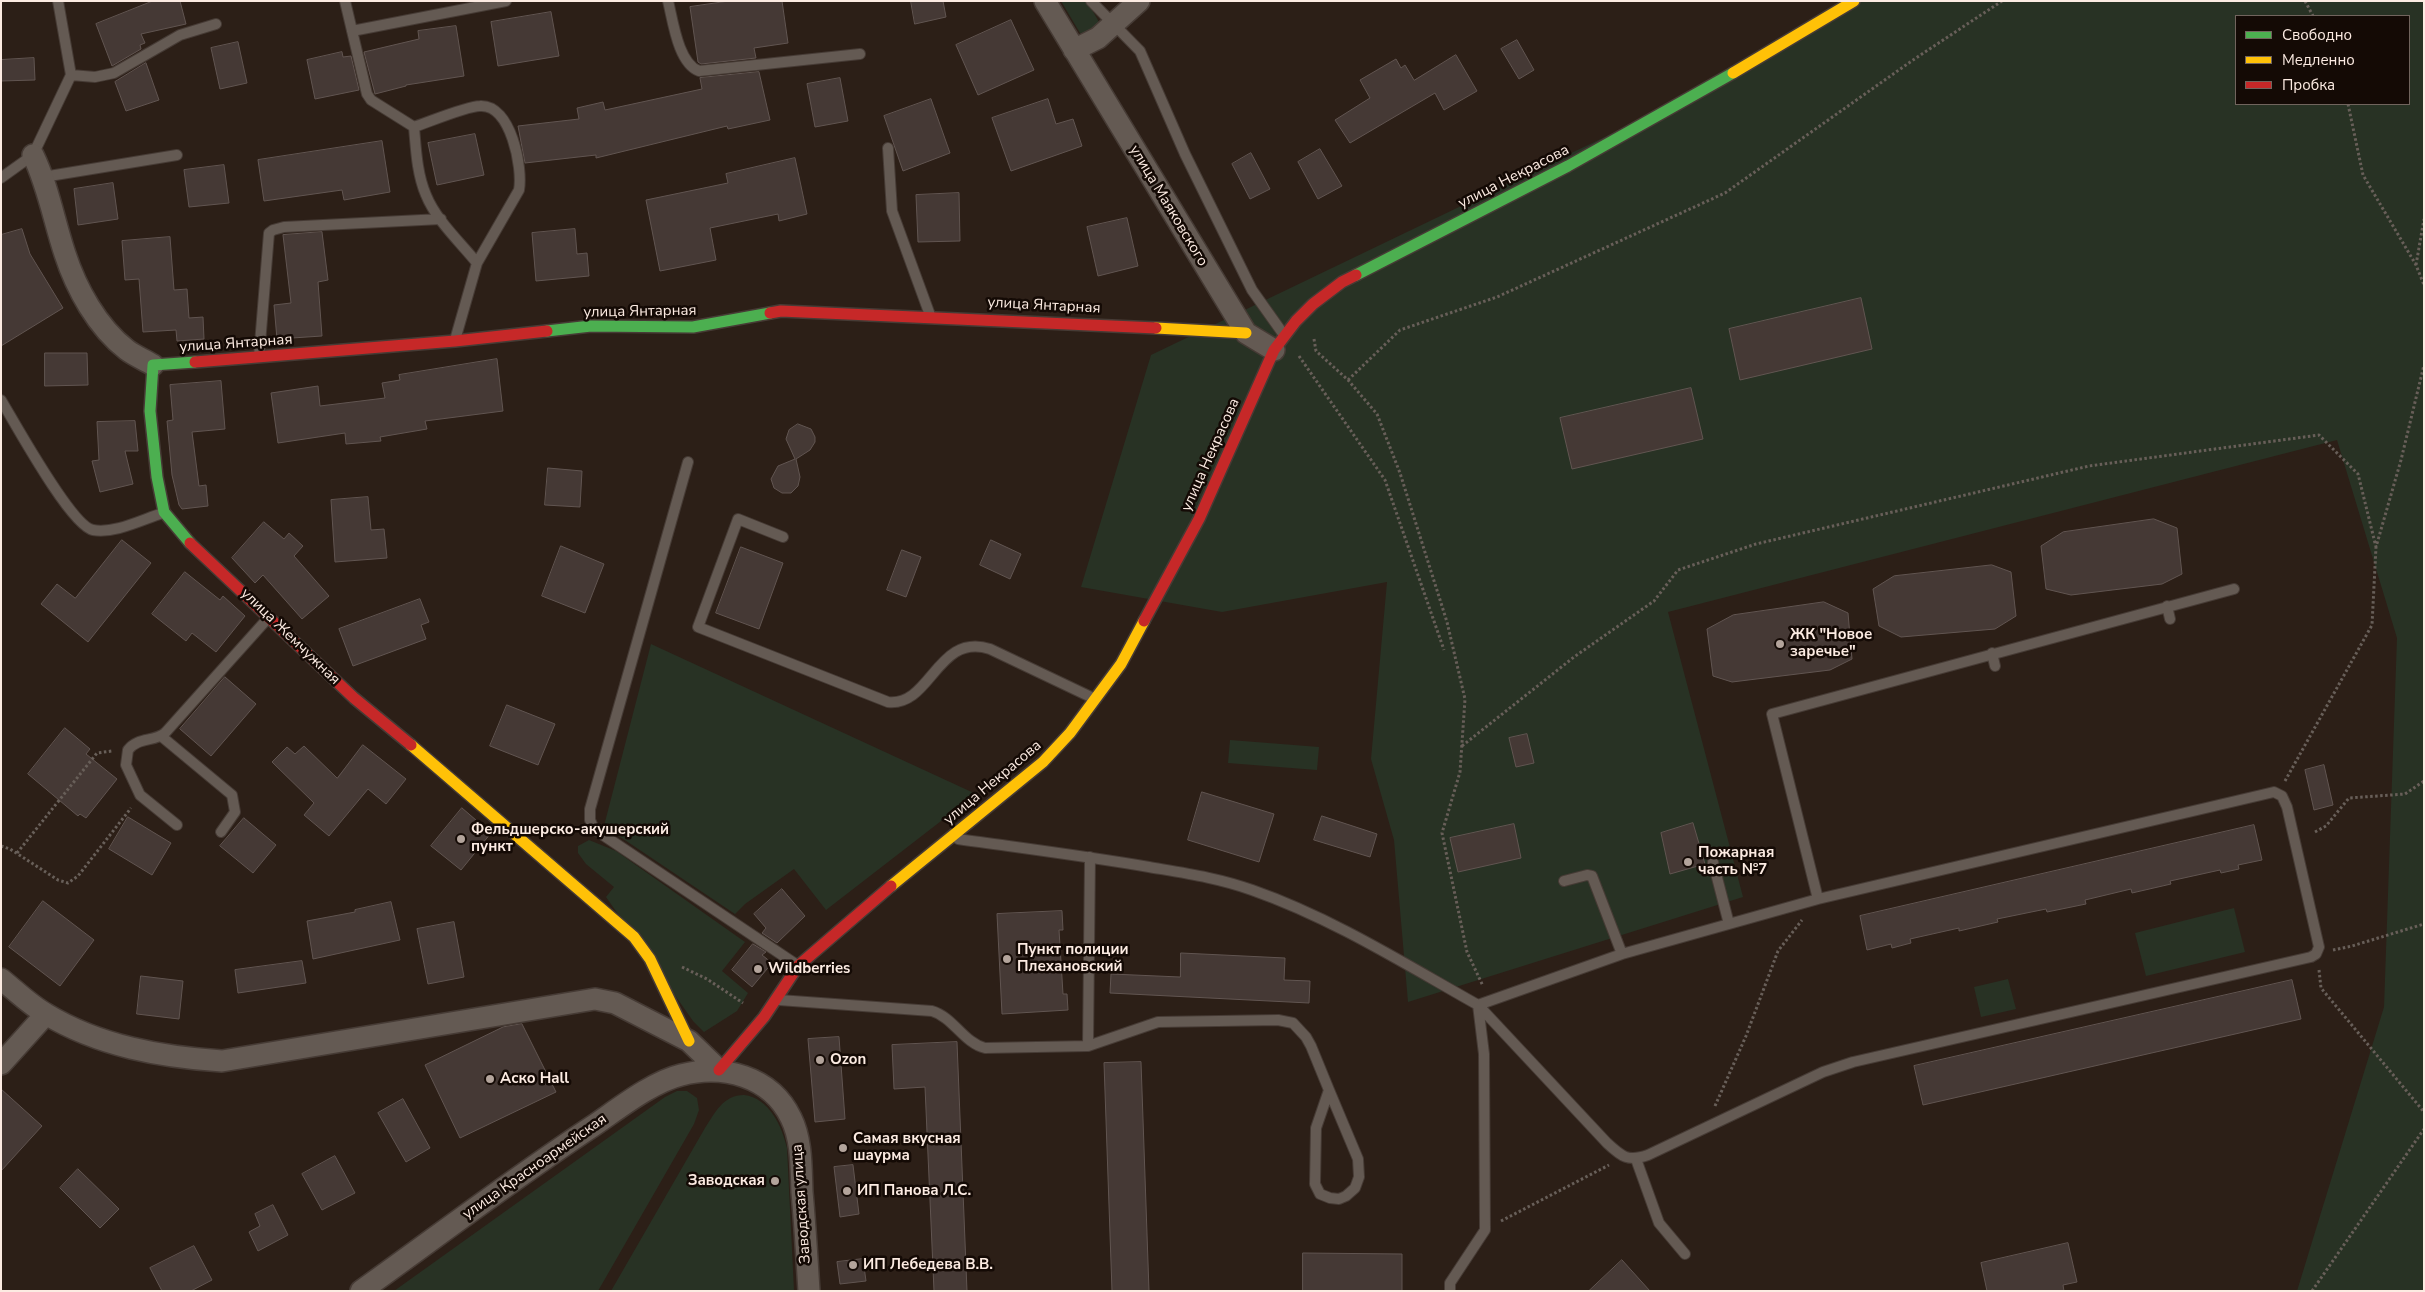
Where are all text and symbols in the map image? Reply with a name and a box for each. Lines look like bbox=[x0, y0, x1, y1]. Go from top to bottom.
legend bbox=[2235, 15, 2410, 105]
text: Свободно bbox=[2282, 25, 2352, 45]
text: Медленно bbox=[2282, 50, 2355, 70]
text: Пробка bbox=[2282, 75, 2335, 95]
street label: улица Некрасова bbox=[1456, 141, 1572, 213]
street label: улица Маяковского bbox=[1125, 142, 1211, 270]
street label: улица Янтарная bbox=[987, 294, 1101, 318]
street label: улица Янтарная bbox=[583, 302, 697, 322]
street label: улица Янтарная bbox=[179, 331, 293, 357]
street label: улица Некрасова bbox=[1178, 396, 1244, 514]
street label: улица Жемчужная bbox=[237, 585, 343, 689]
place label: ЖК "Новое заречье" bbox=[1790, 626, 1872, 661]
marker: ЖК "Новое заречье" bbox=[1774, 638, 1786, 650]
street label: улица Некрасова bbox=[940, 737, 1046, 829]
place label: Фельдшерско-акушерский пункт bbox=[471, 821, 669, 856]
marker: Фельдшерско-акушерский пункт bbox=[455, 833, 467, 845]
place label: Пожарная часть №7 bbox=[1698, 844, 1774, 879]
marker: Пожарная часть №7 bbox=[1682, 856, 1694, 868]
place label: Пункт полиции Плехановский bbox=[1017, 941, 1129, 976]
marker: Пункт полиции Плехановский bbox=[1001, 953, 1013, 965]
place label: Wildberries bbox=[768, 960, 850, 978]
marker: Wildberries bbox=[752, 963, 764, 975]
place label: Ozon bbox=[830, 1051, 866, 1069]
marker: Ozon bbox=[814, 1054, 826, 1066]
place label: Аско Hall bbox=[500, 1070, 569, 1088]
marker: Аско Hall bbox=[484, 1073, 496, 1085]
street label: улица Красноармейская bbox=[460, 1110, 610, 1224]
place label: Самая вкусная шаурма bbox=[853, 1130, 961, 1165]
marker: Самая вкусная шаурма bbox=[837, 1142, 849, 1154]
street label: Заводская улица bbox=[789, 1143, 815, 1265]
place label: Заводская bbox=[688, 1172, 765, 1190]
marker: Заводская bbox=[769, 1175, 781, 1187]
place label: ИП Панова Л.С. bbox=[857, 1182, 971, 1200]
marker: ИП Панова Л.С. bbox=[841, 1185, 853, 1197]
place label: ИП Лебедева В.В. bbox=[863, 1256, 993, 1274]
marker: ИП Лебедева В.В. bbox=[847, 1259, 859, 1271]

